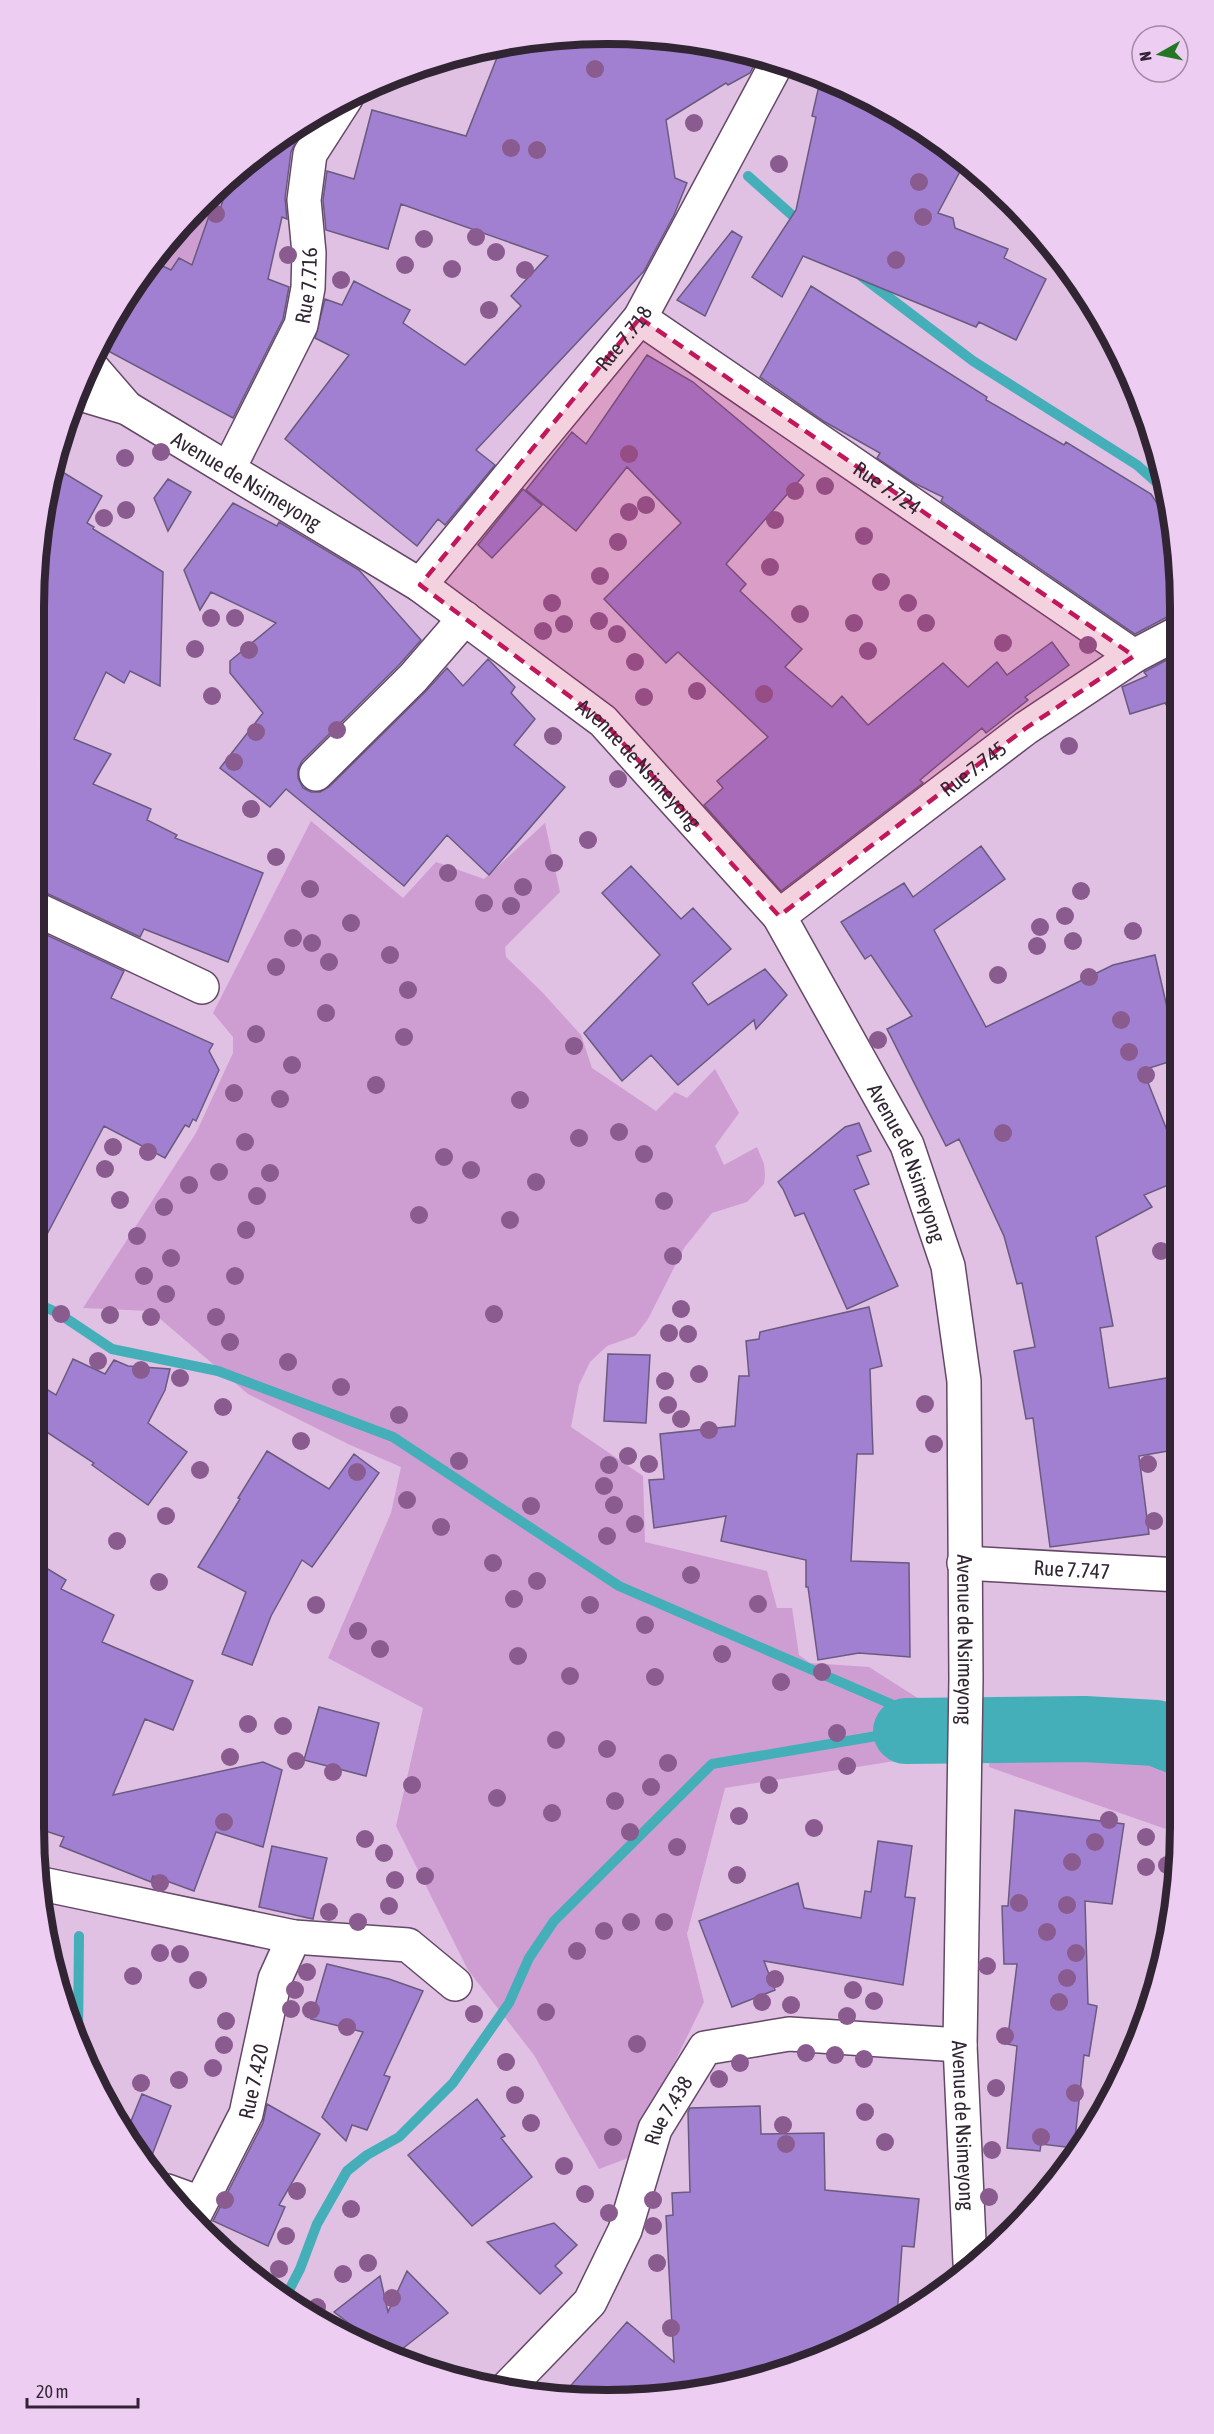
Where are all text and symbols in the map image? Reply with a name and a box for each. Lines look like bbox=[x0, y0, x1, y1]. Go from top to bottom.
north arrow bbox=[1130, 24, 1190, 84]
text: N bbox=[1136, 50, 1155, 62]
street label: Rue 7.716 bbox=[290, 246, 321, 326]
street label: Rue 7.718 bbox=[590, 301, 656, 375]
street label: Avenue de Nsimeyong bbox=[168, 426, 326, 535]
street label: Rue 7.724 bbox=[849, 456, 926, 519]
street label: Avenue de Nsimeyong bbox=[572, 694, 706, 833]
street label: Rue 7.745 bbox=[936, 736, 1011, 801]
street label: Avenue de Nsimeyong bbox=[863, 1079, 951, 1245]
street label: Avenue de Nsimeyong bbox=[953, 1554, 978, 1725]
street label: Rue 7.747 bbox=[1033, 1555, 1111, 1583]
street label: Avenue de Nsimeyong bbox=[948, 2040, 980, 2211]
street label: Rue 7.420 bbox=[233, 2041, 273, 2121]
street label: Rue 7.438 bbox=[639, 2071, 697, 2148]
scale bar bbox=[27, 2371, 138, 2409]
text: 20 m bbox=[36, 2381, 68, 2402]

